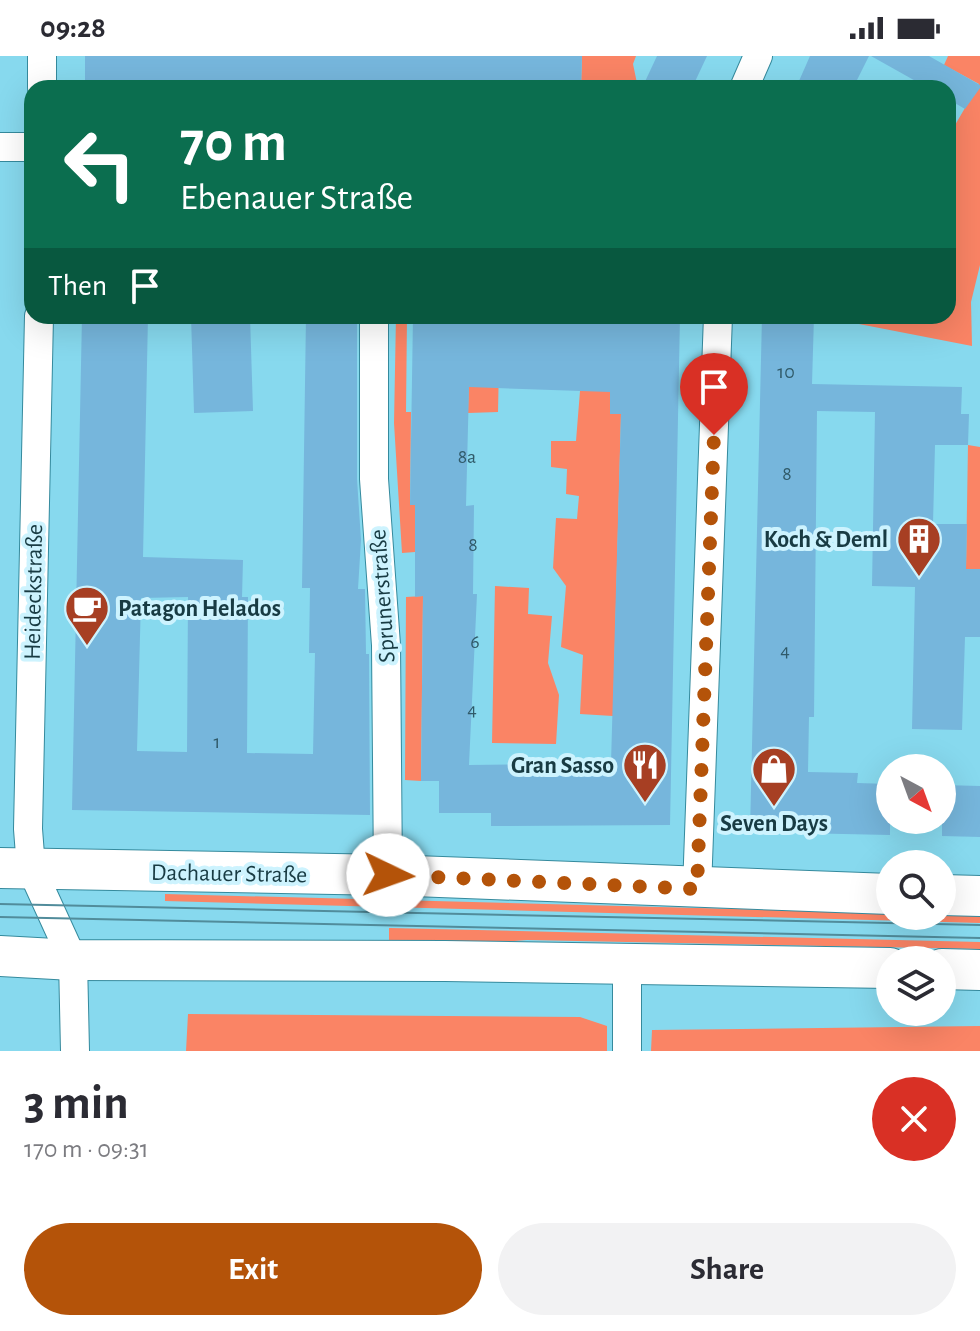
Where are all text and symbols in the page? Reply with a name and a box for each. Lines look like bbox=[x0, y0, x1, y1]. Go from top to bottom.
text: 09:28 bbox=[40, 13, 106, 43]
icon: left bbox=[48, 112, 152, 216]
text: 70 m bbox=[180, 115, 287, 171]
text: Ebenauer Straße bbox=[180, 180, 413, 216]
icon: arrive bbox=[123, 264, 167, 308]
text: Then bbox=[48, 271, 107, 301]
pin bbox=[680, 353, 748, 435]
house number: 10 bbox=[777, 362, 795, 382]
icon: arrive bbox=[692, 365, 736, 409]
house number: 8a bbox=[458, 447, 476, 467]
house number: 8 bbox=[782, 464, 792, 484]
building icon: Koch & Deml bbox=[895, 515, 943, 578]
street label: Heideckstraße bbox=[21, 524, 47, 660]
street label: Sprunerstraße bbox=[366, 528, 400, 663]
place label: Koch & Deml bbox=[764, 528, 888, 552]
house number: 8 bbox=[468, 535, 478, 555]
cafe icon: Patagon Helados bbox=[63, 584, 111, 647]
place label: Patagon Helados bbox=[118, 597, 281, 621]
house number: 6 bbox=[470, 632, 480, 652]
house number: 4 bbox=[780, 641, 790, 661]
house number: 4 bbox=[467, 700, 477, 720]
house number: 1 bbox=[214, 732, 220, 752]
restaurant icon: Gran Sasso bbox=[621, 741, 669, 804]
shop icon: Seven Days bbox=[750, 745, 798, 808]
place label: Gran Sasso bbox=[511, 754, 614, 778]
north arrow bbox=[876, 754, 956, 834]
map controls bbox=[876, 754, 956, 1026]
place label: Seven Days bbox=[720, 812, 828, 836]
position arrow bbox=[346, 833, 430, 917]
button: search bbox=[876, 850, 956, 930]
street label: Dachauer Straße bbox=[151, 861, 307, 887]
button: layers bbox=[876, 946, 956, 1026]
button: close bbox=[872, 1077, 956, 1161]
text: 3 min bbox=[24, 1080, 129, 1128]
text: 170 m · 09:31 bbox=[24, 1136, 149, 1162]
button: Exit bbox=[24, 1223, 482, 1315]
button: Share bbox=[498, 1223, 956, 1315]

